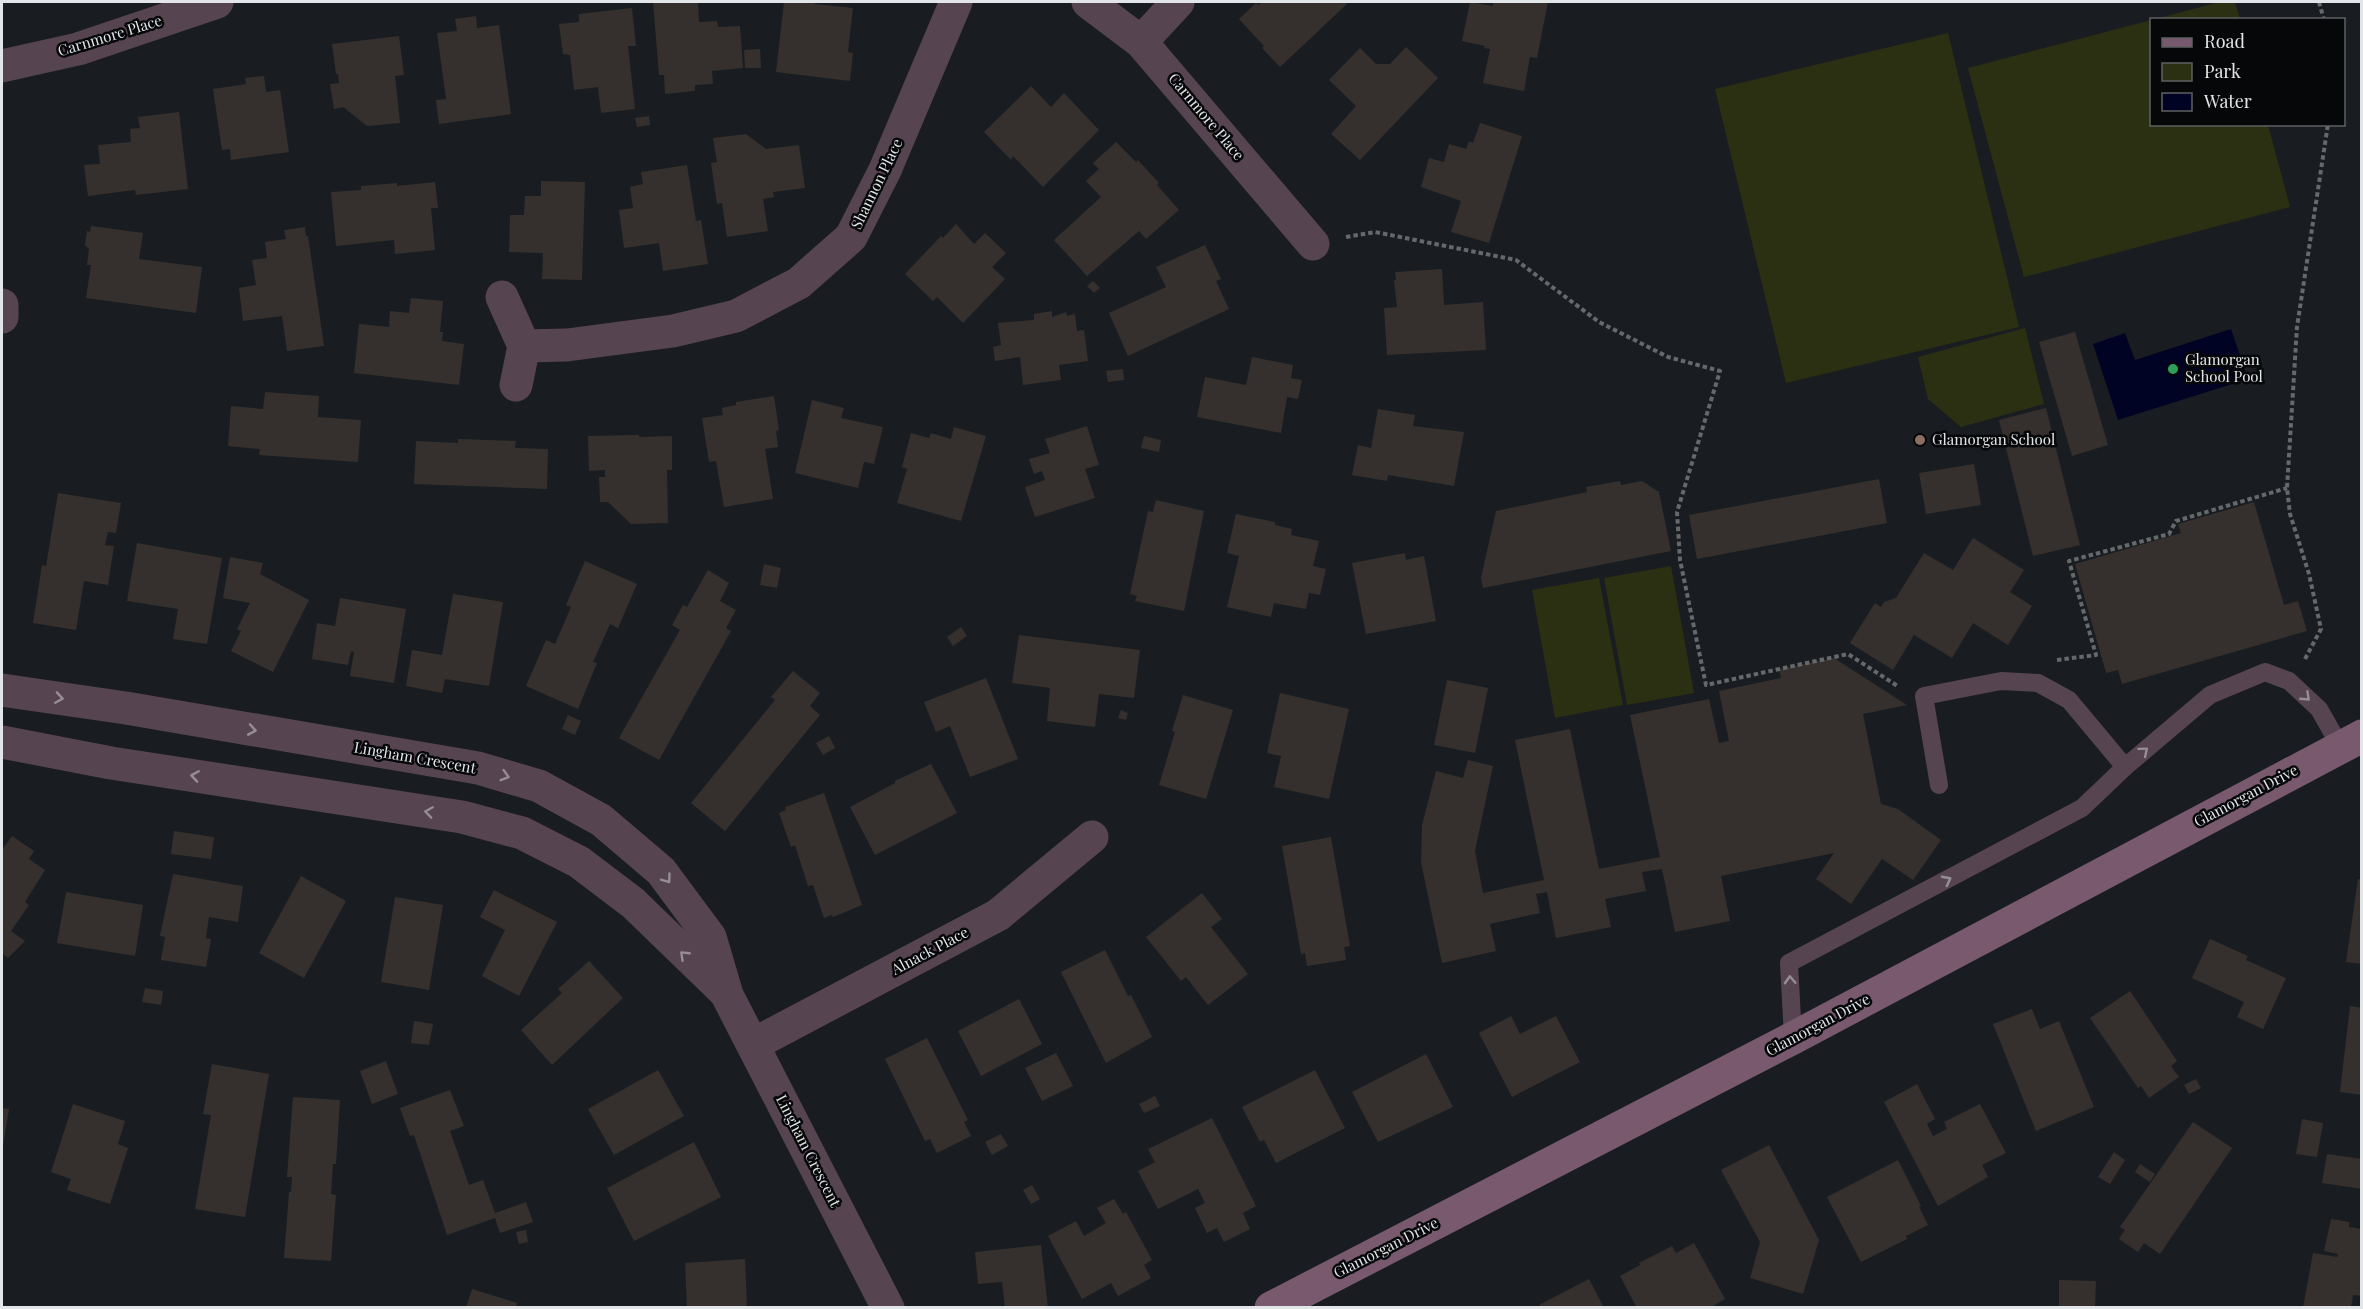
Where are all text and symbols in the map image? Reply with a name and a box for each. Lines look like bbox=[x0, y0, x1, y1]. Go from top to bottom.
street label: Carnmore Place bbox=[55, 10, 164, 60]
legend bbox=[2150, 18, 2345, 126]
text: Road bbox=[2204, 29, 2245, 53]
text: Park bbox=[2204, 59, 2241, 83]
street label: Carnmore Place bbox=[1164, 69, 1249, 164]
text: Water bbox=[2203, 89, 2252, 113]
street label: Shannon Place bbox=[846, 135, 907, 232]
place label: Glamorgan School Pool bbox=[2185, 349, 2263, 386]
marker: Glamorgan School Pool bbox=[2166, 362, 2180, 376]
place label: Glamorgan School bbox=[1932, 429, 2055, 449]
marker: Glamorgan School bbox=[1913, 433, 1927, 447]
one-way arrow bbox=[2299, 690, 2310, 701]
one-way arrow bbox=[55, 692, 64, 704]
one-way arrow bbox=[246, 723, 256, 736]
street label: Lingham Crescent bbox=[353, 736, 478, 778]
one-way arrow bbox=[2137, 747, 2148, 758]
street label: Glamorgan Drive bbox=[2190, 759, 2301, 831]
one-way arrow bbox=[499, 769, 510, 781]
one-way arrow bbox=[190, 770, 200, 782]
one-way arrow bbox=[425, 806, 434, 818]
one-way arrow bbox=[660, 873, 671, 884]
one-way arrow bbox=[1941, 876, 1951, 887]
street label: Alnack Place bbox=[887, 921, 972, 979]
one-way arrow bbox=[681, 951, 691, 962]
one-way arrow bbox=[1784, 975, 1797, 984]
street label: Glamorgan Drive bbox=[1762, 988, 1873, 1060]
street label: Lingham Crescent bbox=[772, 1091, 846, 1211]
street label: Glamorgan Drive bbox=[1330, 1212, 1441, 1282]

